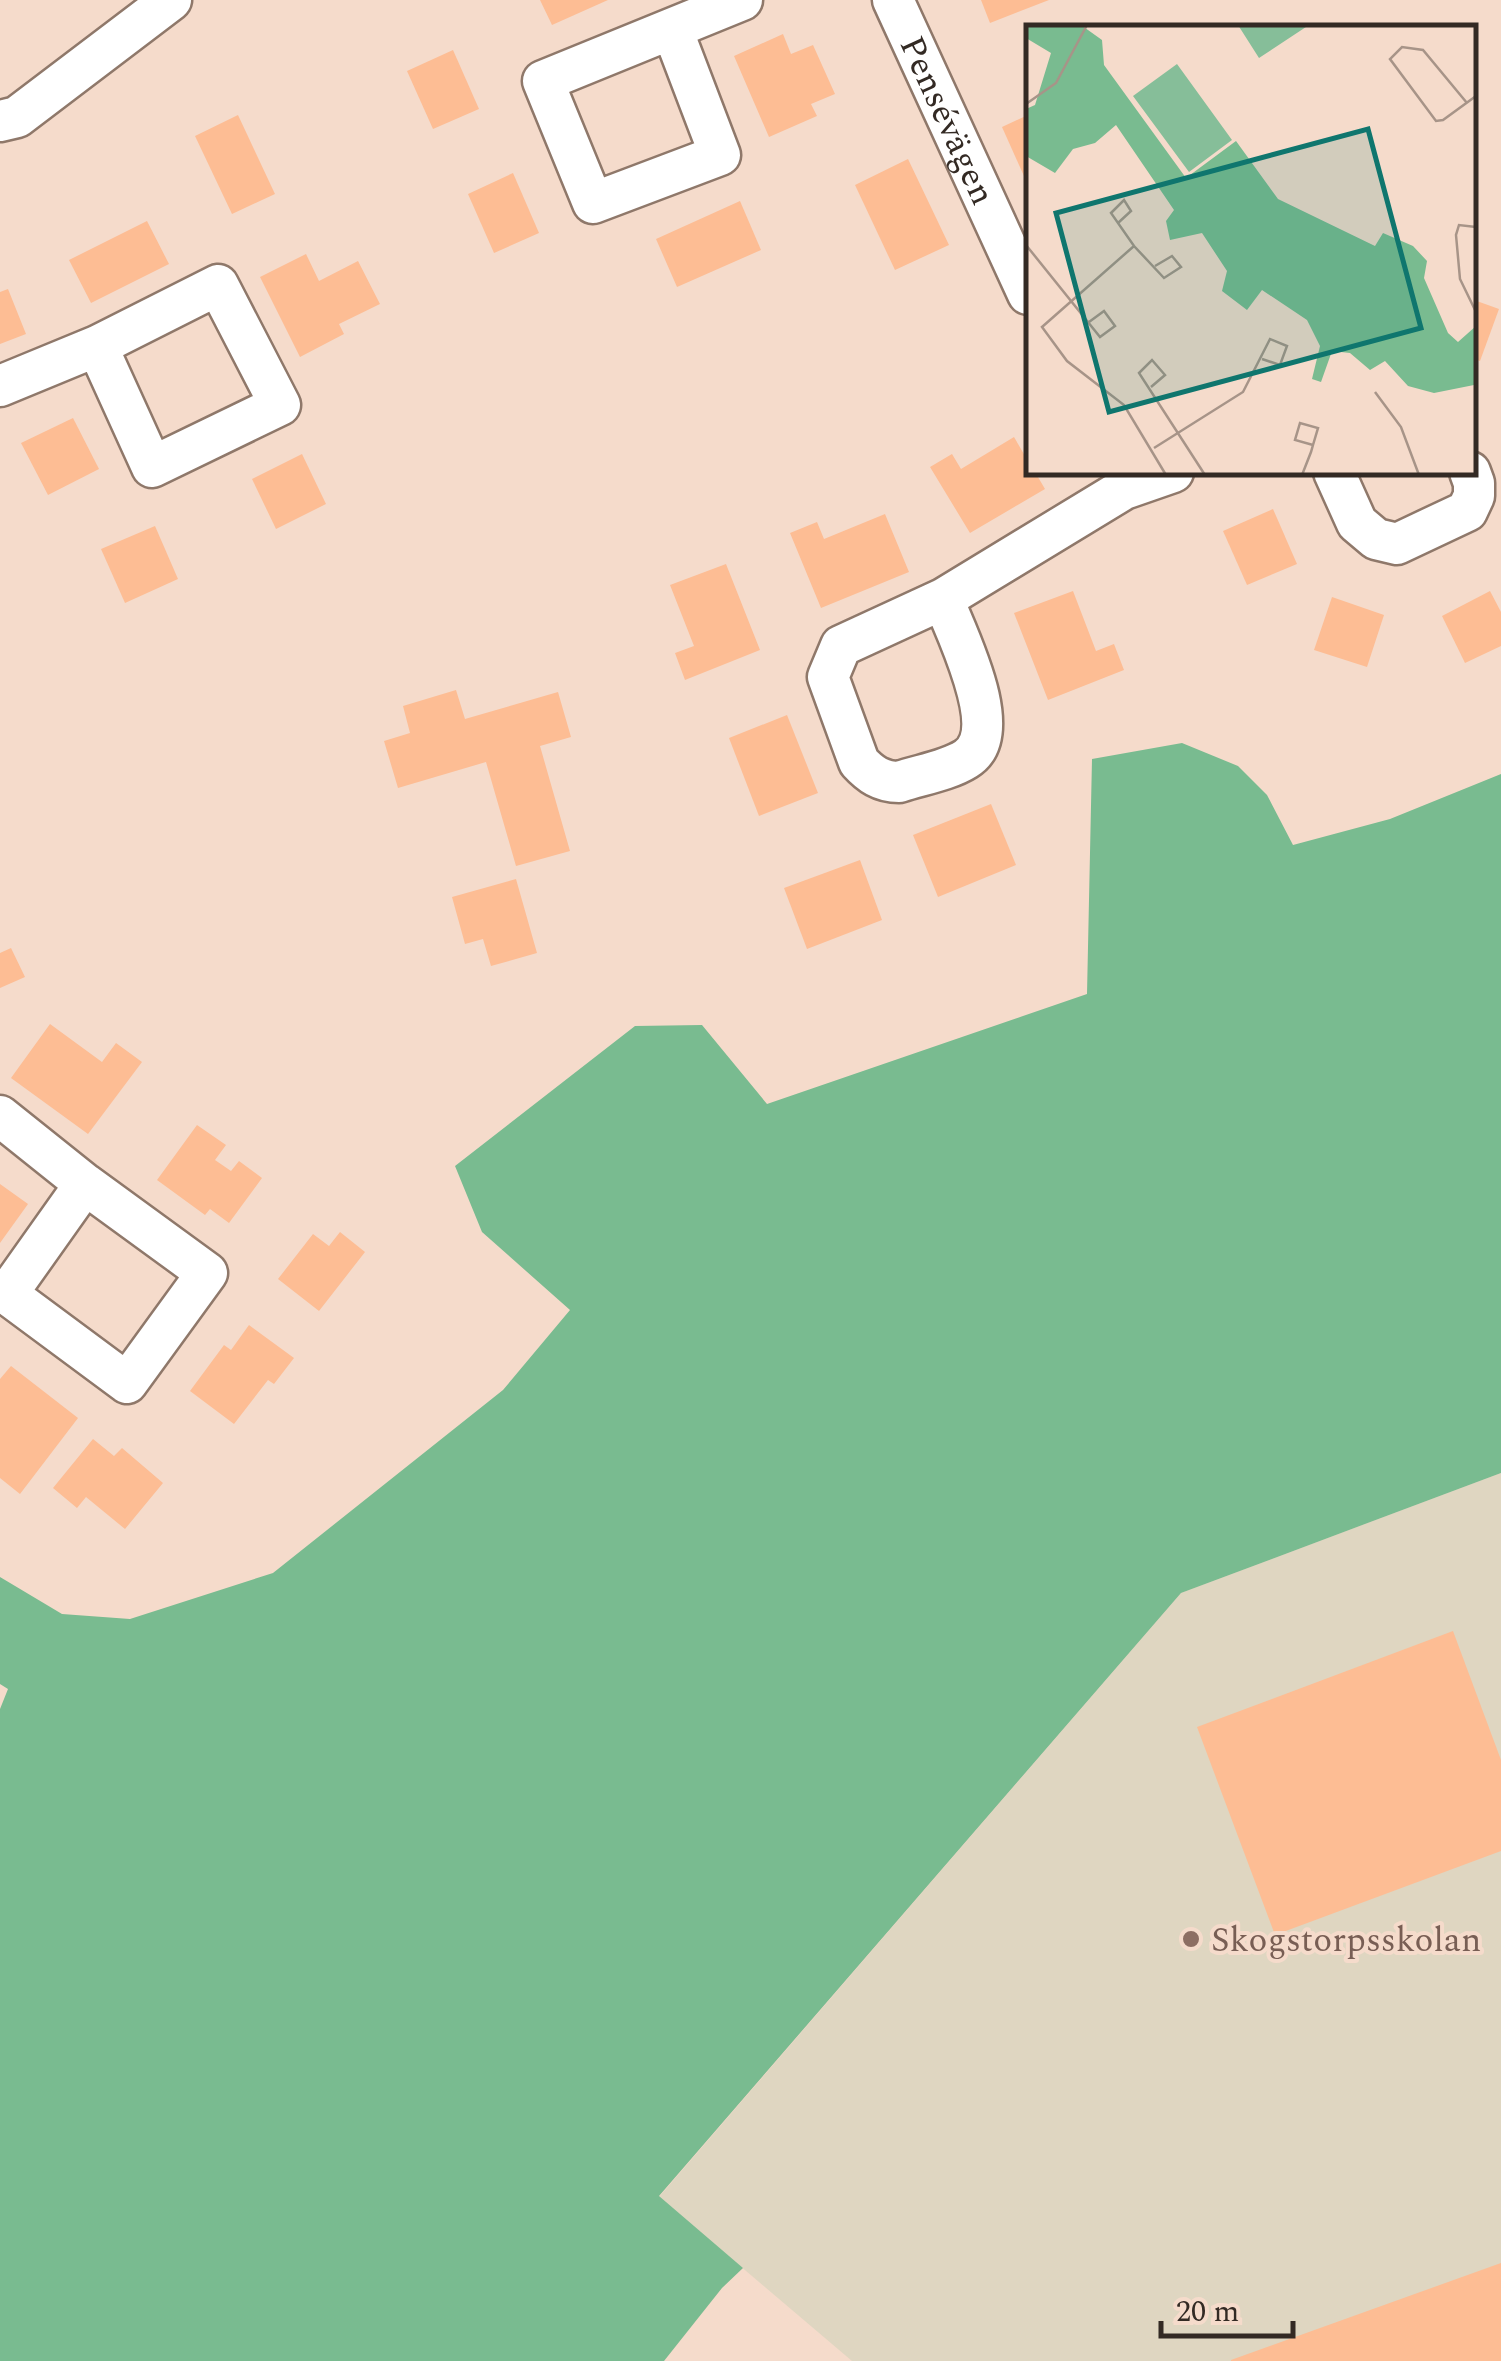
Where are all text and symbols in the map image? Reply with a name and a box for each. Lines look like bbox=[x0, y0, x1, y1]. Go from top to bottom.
inset map bbox=[1026, 25, 1476, 475]
street label: Pensévägen bbox=[885, 27, 1009, 214]
place label: Skogstorpsskolan bbox=[1211, 1914, 1481, 1967]
marker: Skogstorpsskolan bbox=[1180, 1928, 1202, 1950]
scale bar bbox=[1161, 2276, 1294, 2338]
text: 20 m bbox=[1176, 2289, 1239, 2335]

